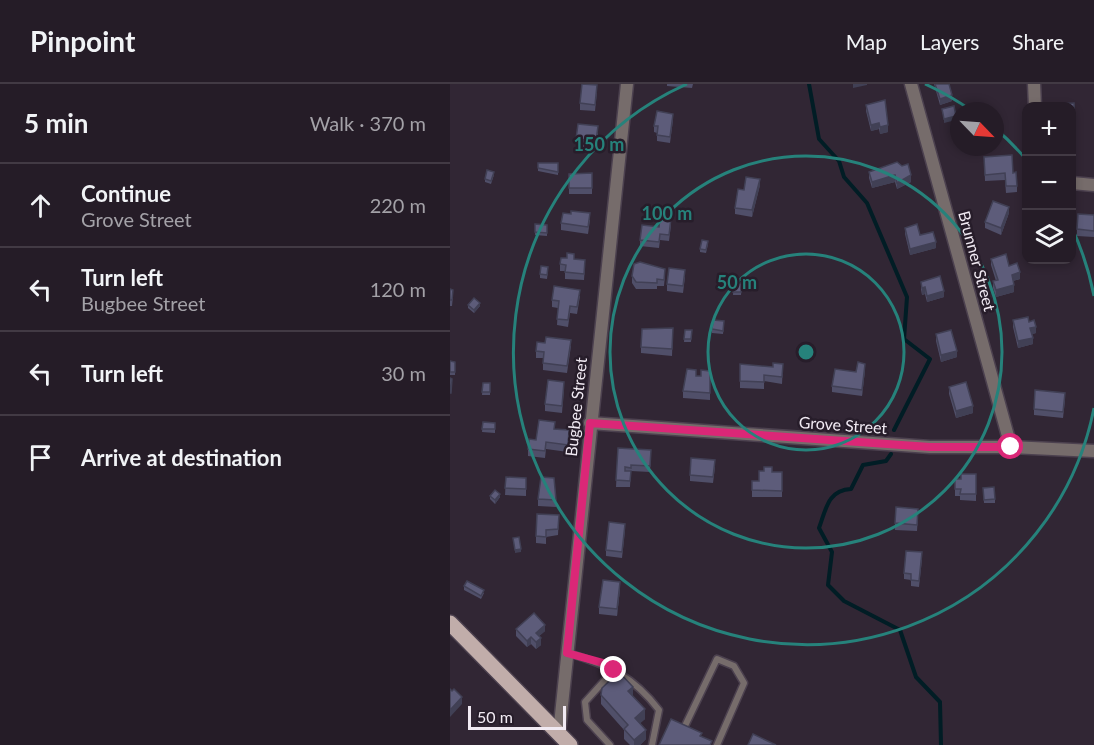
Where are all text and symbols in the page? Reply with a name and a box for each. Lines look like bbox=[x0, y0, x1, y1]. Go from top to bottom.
text: Pinpoint bbox=[30, 24, 135, 58]
text: Map bbox=[846, 29, 887, 54]
text: Layers bbox=[920, 29, 979, 54]
text: Share bbox=[1012, 29, 1064, 54]
north arrow bbox=[950, 102, 1004, 156]
map controls bbox=[1022, 102, 1076, 264]
button: + bbox=[1022, 102, 1076, 156]
text: 5 min bbox=[24, 107, 88, 139]
text: Walk · 370 m bbox=[310, 111, 426, 135]
text: 150 m bbox=[574, 133, 624, 155]
button: − bbox=[1022, 156, 1076, 210]
text: Continue bbox=[81, 180, 171, 207]
icon: ahead bbox=[24, 189, 57, 222]
text: 220 m bbox=[370, 193, 426, 217]
text: 100 m bbox=[642, 202, 692, 224]
text: Grove Street bbox=[81, 207, 192, 231]
street label: Brunner Street bbox=[955, 209, 1000, 313]
button: layers bbox=[1022, 210, 1076, 264]
text: Turn left bbox=[81, 264, 163, 291]
text: 50 m bbox=[717, 271, 757, 293]
icon: left bbox=[24, 273, 57, 306]
text: 120 m bbox=[370, 277, 426, 301]
text: Bugbee Street bbox=[81, 291, 205, 315]
centre of rings bbox=[796, 342, 816, 362]
street label: Bugbee Street bbox=[561, 356, 590, 457]
icon: left bbox=[24, 357, 57, 390]
text: Turn left bbox=[81, 360, 163, 387]
text: 30 m bbox=[381, 361, 426, 385]
street label: Grove Street bbox=[798, 412, 888, 437]
route start bbox=[997, 433, 1023, 459]
icon: arrive bbox=[24, 441, 57, 474]
text: Arrive at destination bbox=[81, 444, 282, 471]
route end bbox=[600, 656, 626, 682]
scale bar bbox=[468, 703, 566, 730]
text: 50 m bbox=[477, 707, 513, 726]

